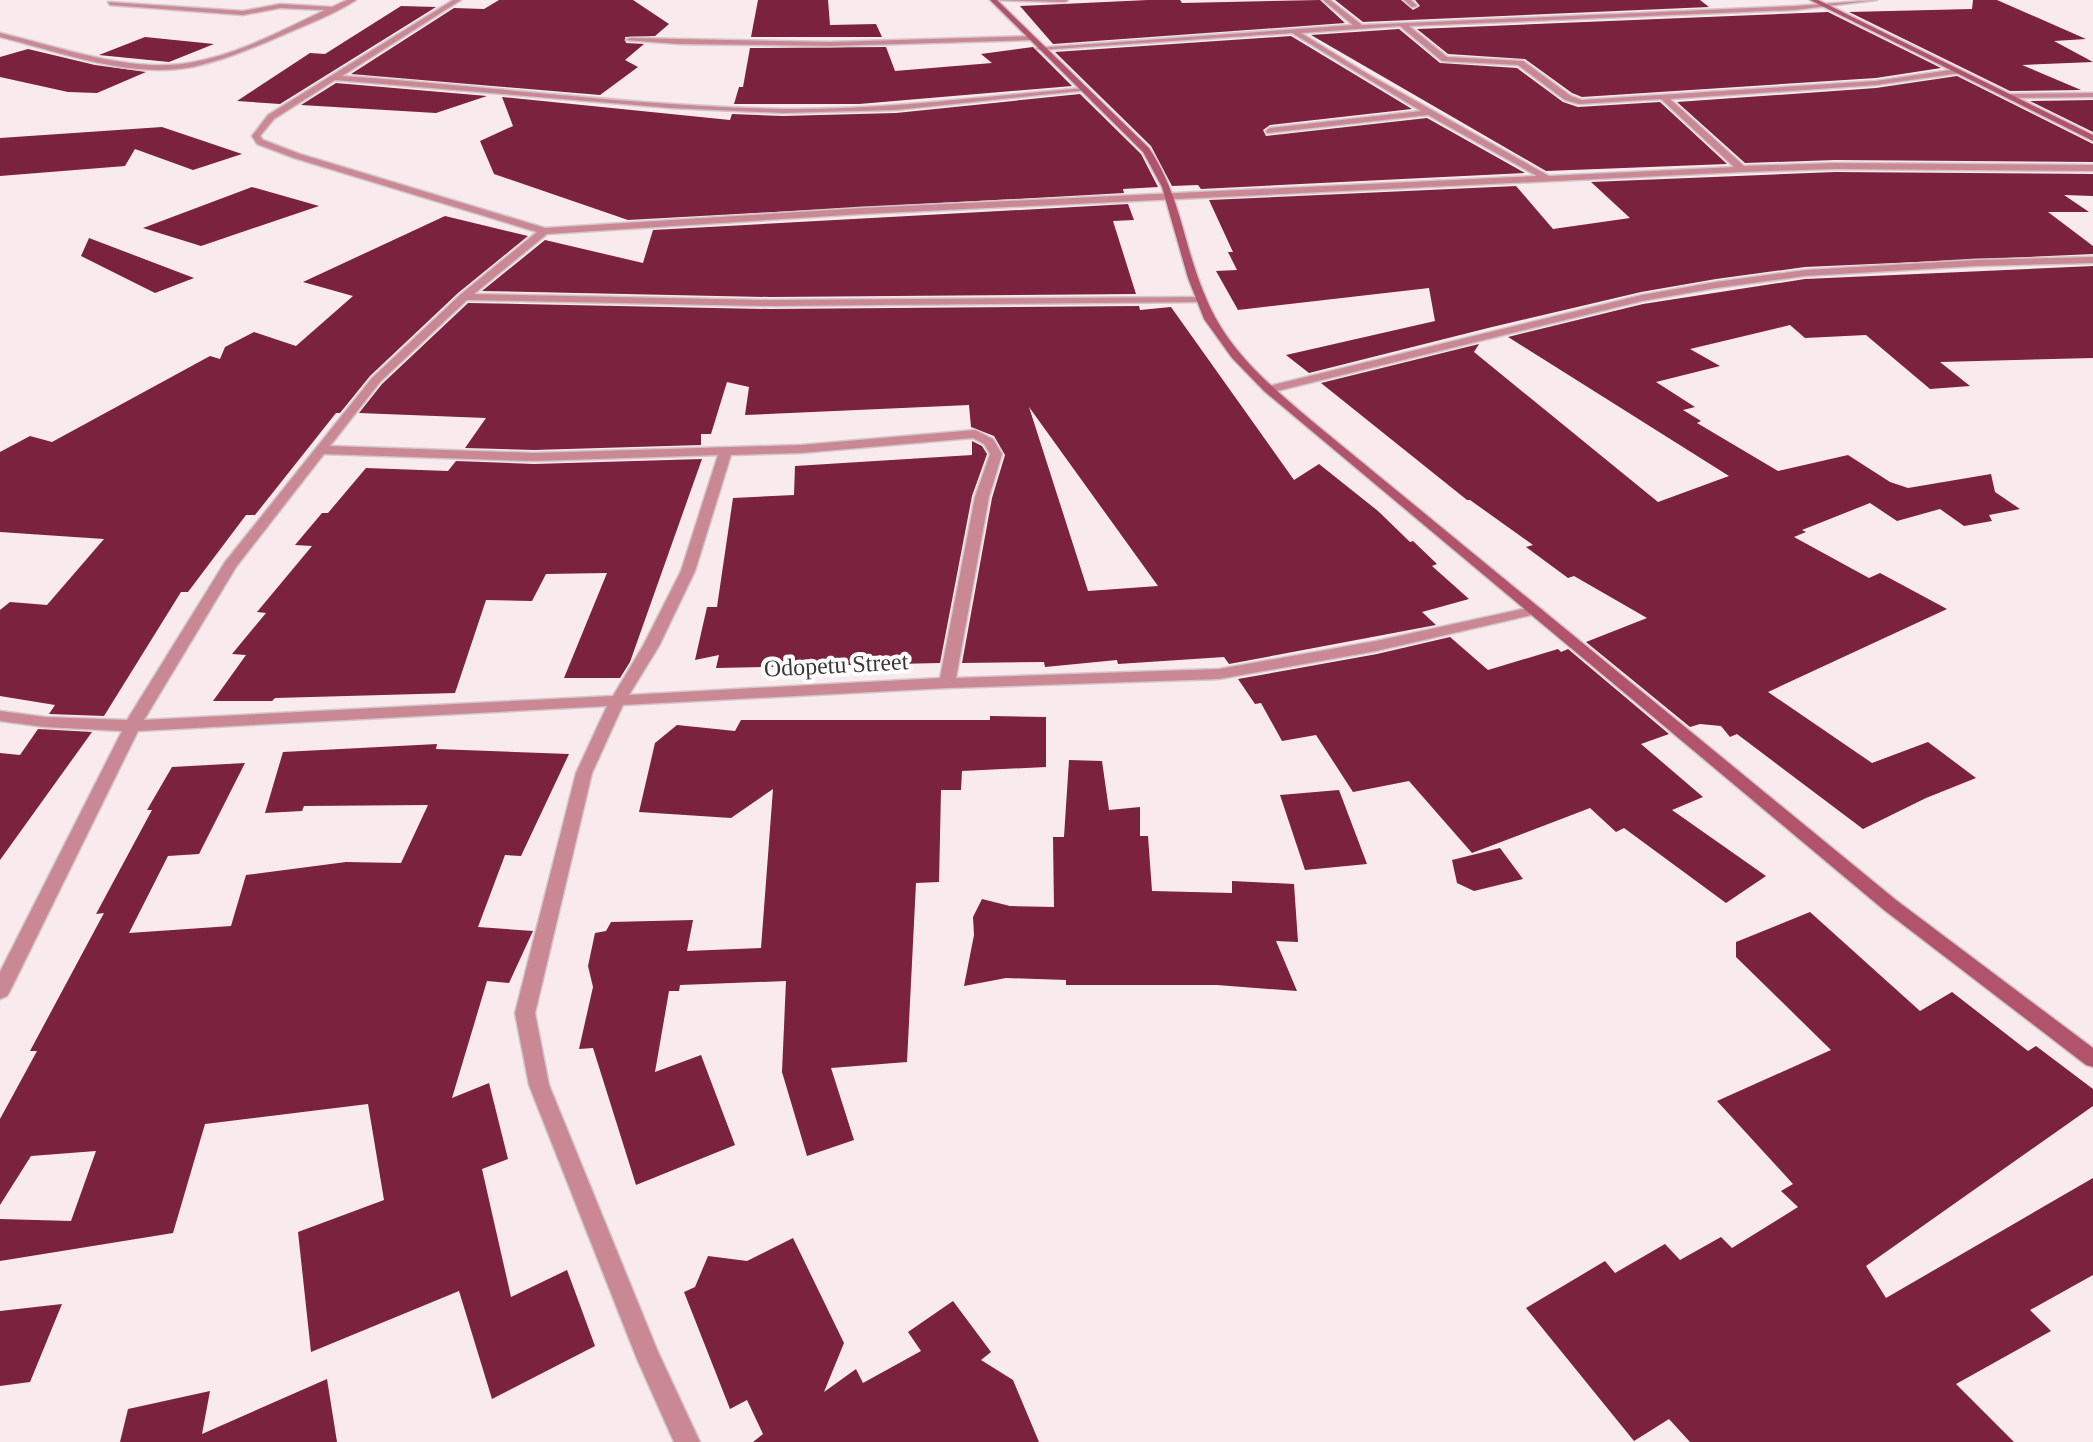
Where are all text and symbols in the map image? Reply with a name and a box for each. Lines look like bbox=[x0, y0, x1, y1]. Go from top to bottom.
street label: Odopetu Street bbox=[763, 648, 909, 682]

